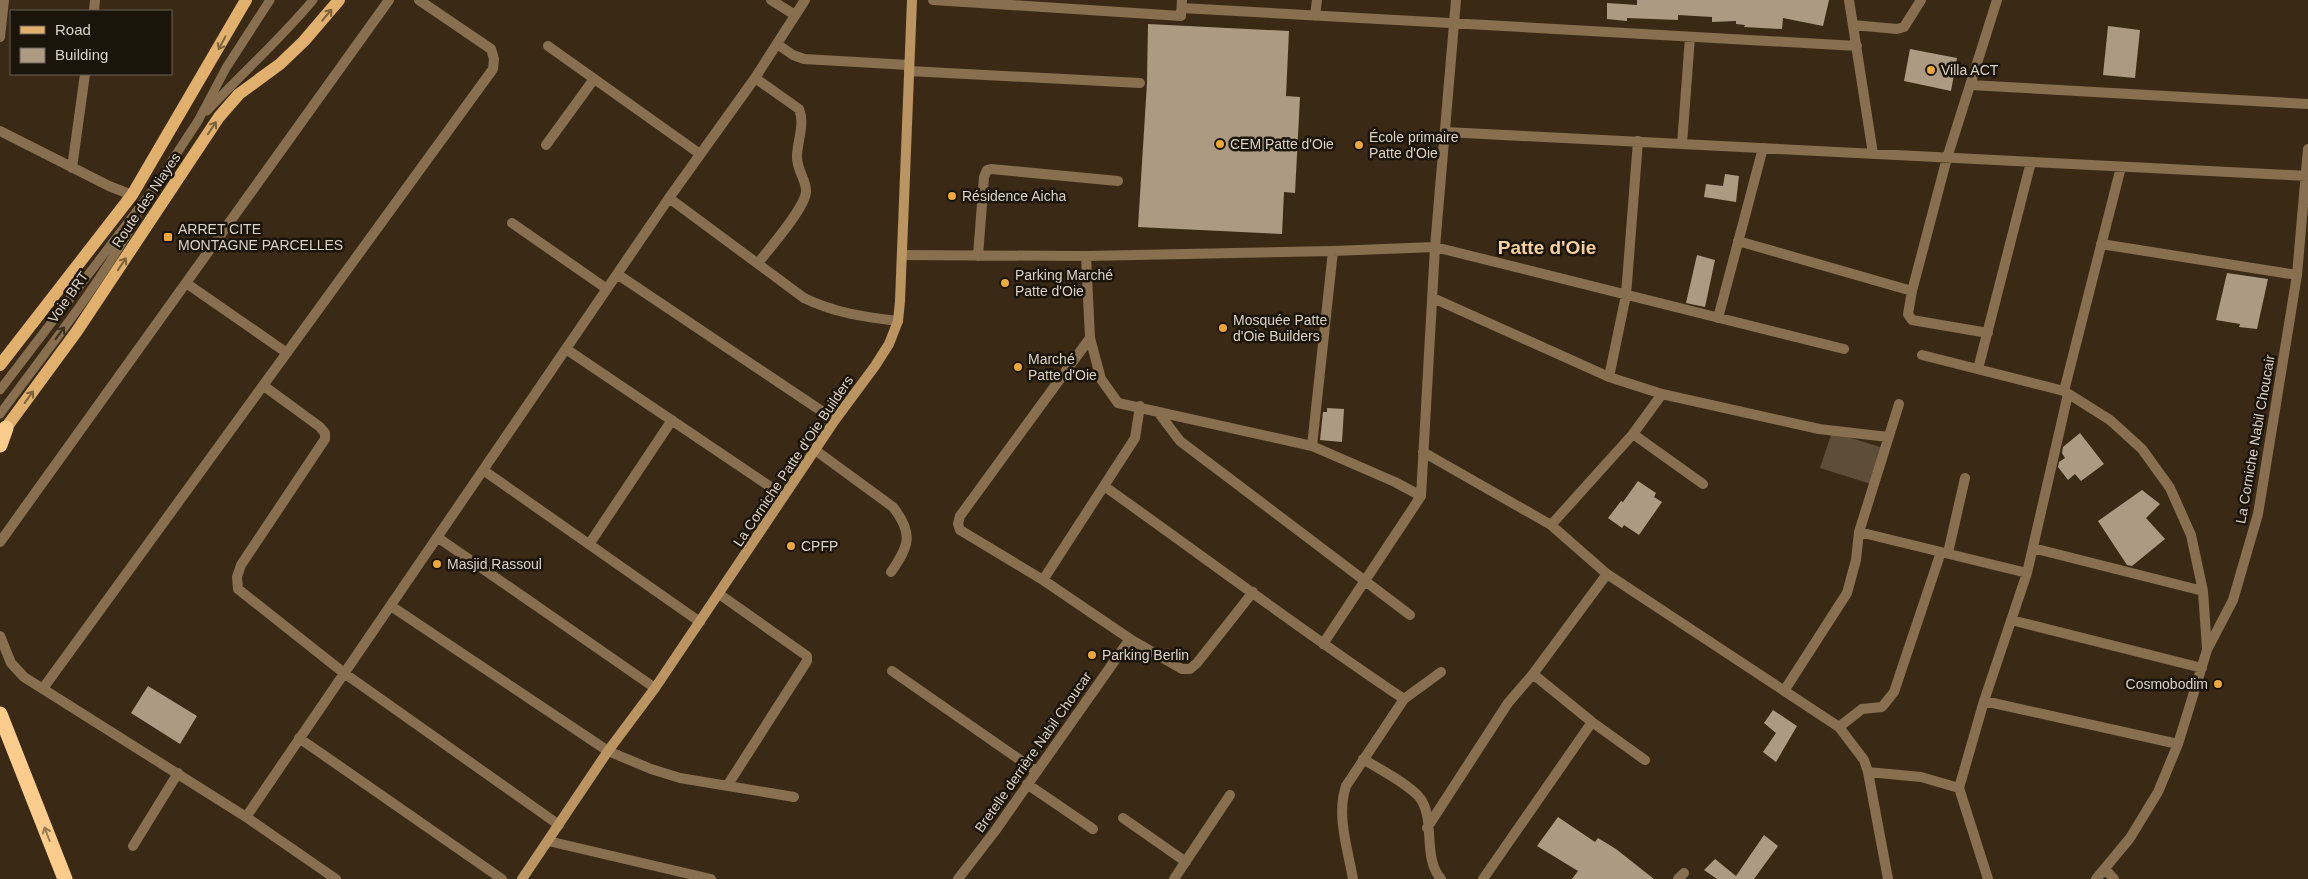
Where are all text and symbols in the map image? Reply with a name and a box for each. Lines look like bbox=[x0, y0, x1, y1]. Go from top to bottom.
one-way arrow bbox=[321, 9, 332, 22]
legend bbox=[10, 10, 172, 75]
text: Road bbox=[55, 21, 91, 38]
one-way arrow bbox=[217, 35, 227, 49]
text: Building bbox=[55, 46, 108, 63]
place label: Villa ACT bbox=[1941, 62, 1999, 78]
marker: Villa ACT bbox=[1925, 64, 1937, 76]
one-way arrow bbox=[207, 122, 217, 136]
place label: École primaire Patte d'Oie bbox=[1369, 129, 1459, 161]
place label: CEM Patte d'Oie bbox=[1230, 136, 1334, 152]
marker: CEM Patte d'Oie bbox=[1214, 138, 1226, 150]
marker: École primaire Patte d'Oie bbox=[1353, 139, 1365, 151]
street label: Route des Niayes bbox=[108, 150, 184, 250]
place label: Résidence Aicha bbox=[962, 188, 1067, 204]
marker: Résidence Aicha bbox=[946, 190, 958, 202]
place label: ARRET CITE MONTAGNE PARCELLES bbox=[178, 221, 343, 253]
marker: ARRET CITE MONTAGNE PARCELLES bbox=[162, 231, 174, 243]
district label: Patte d'Oie bbox=[1498, 237, 1596, 258]
one-way arrow bbox=[117, 257, 127, 271]
place label: Parking Marché Patte d'Oie bbox=[1015, 267, 1113, 299]
street label: Voie BRT bbox=[45, 268, 92, 326]
marker: Parking Marché Patte d'Oie bbox=[999, 277, 1011, 289]
place label: Mosquée Patte d'Oie Builders bbox=[1233, 312, 1327, 344]
marker: Mosquée Patte d'Oie Builders bbox=[1217, 322, 1229, 334]
one-way arrow bbox=[55, 326, 65, 340]
place label: Marché Patte d'Oie bbox=[1028, 351, 1097, 383]
street label: La Corniche Nabil Choucair bbox=[2232, 353, 2278, 525]
marker: Marché Patte d'Oie bbox=[1012, 361, 1024, 373]
street label: La Corniche Patte d'Oie Builders bbox=[730, 373, 856, 549]
one-way arrow bbox=[24, 390, 34, 404]
place label: CPFP bbox=[801, 538, 838, 554]
marker: CPFP bbox=[785, 540, 797, 552]
place label: Masjid Rassoul bbox=[447, 556, 542, 572]
marker: Masjid Rassoul bbox=[431, 558, 443, 570]
place label: Parking Berlin bbox=[1102, 647, 1189, 663]
marker: Parking Berlin bbox=[1086, 649, 1098, 661]
street label: Bretelle derrière Nabil Choucar bbox=[971, 668, 1095, 835]
place label: Cosmobodim bbox=[2126, 676, 2208, 692]
marker: Cosmobodim bbox=[2212, 678, 2224, 690]
one-way arrow bbox=[41, 827, 51, 842]

